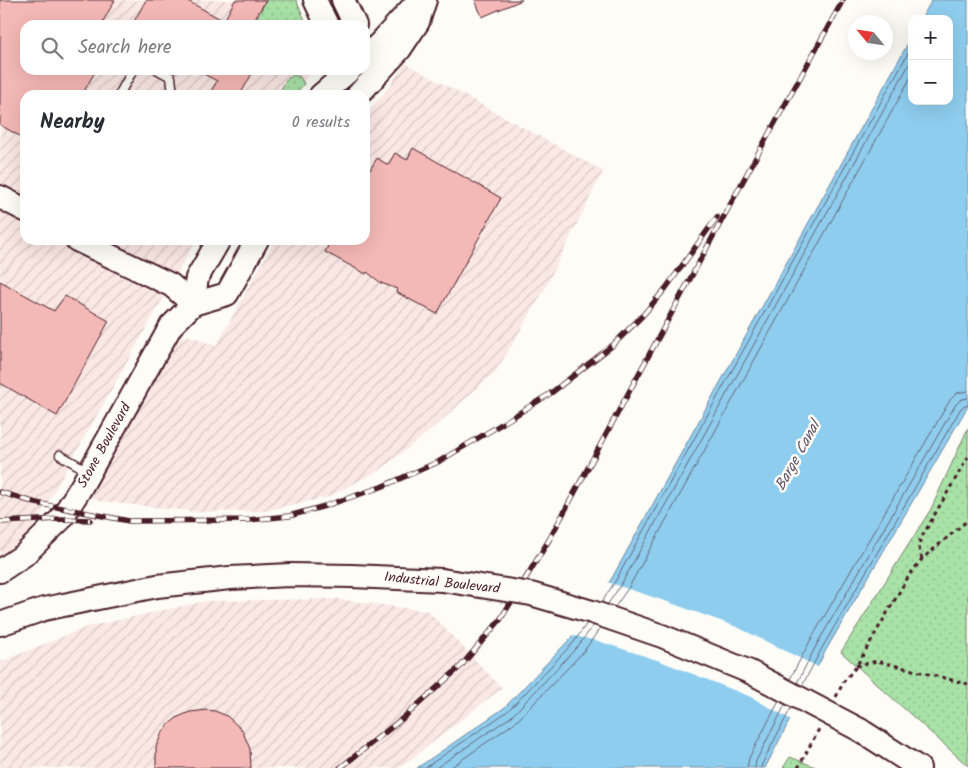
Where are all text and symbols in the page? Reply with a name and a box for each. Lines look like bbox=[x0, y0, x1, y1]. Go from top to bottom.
north arrow bbox=[848, 15, 893, 60]
map controls bbox=[908, 15, 953, 105]
button: + bbox=[908, 15, 953, 60]
search box bbox=[20, 20, 370, 75]
text: Search here bbox=[78, 33, 172, 63]
icon: search bbox=[38, 34, 66, 62]
button: − bbox=[908, 60, 953, 105]
text: Nearby bbox=[40, 106, 105, 139]
text: 0 results bbox=[292, 110, 350, 135]
street label: Stone Boulevard bbox=[72, 398, 138, 492]
water label: Barge Canal bbox=[769, 414, 829, 495]
street label: Industrial Boulevard bbox=[383, 566, 502, 600]

